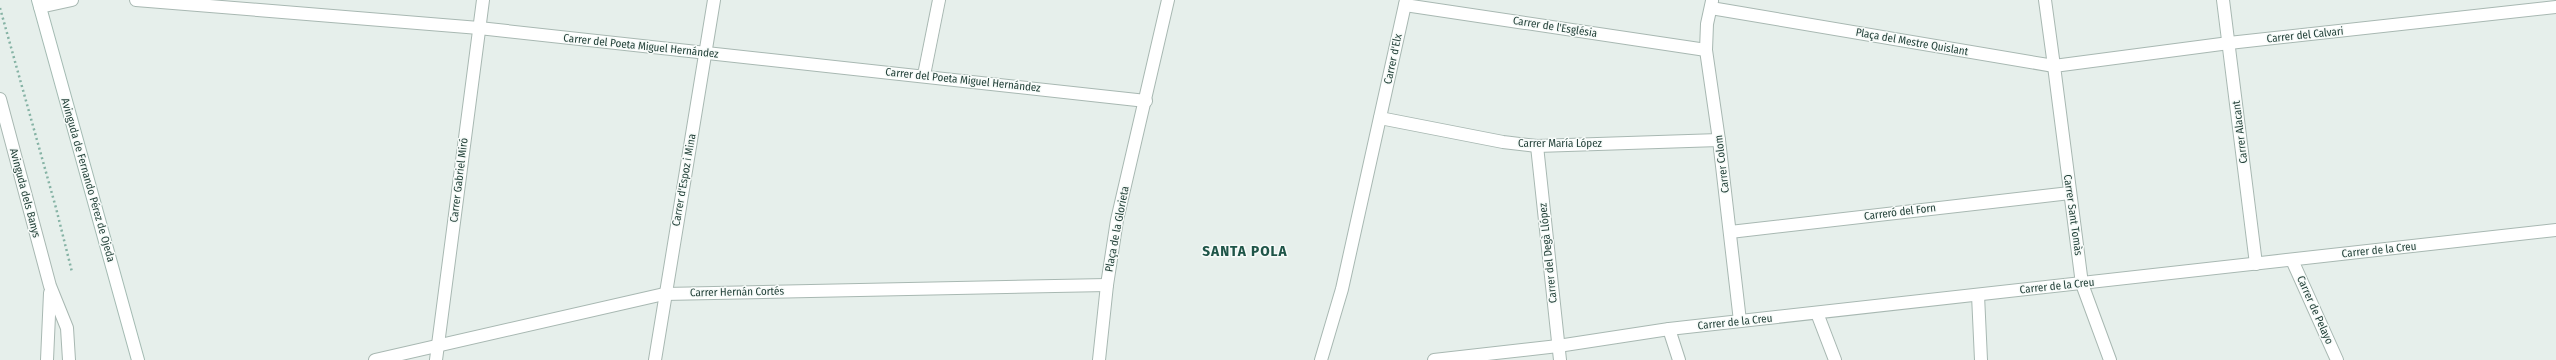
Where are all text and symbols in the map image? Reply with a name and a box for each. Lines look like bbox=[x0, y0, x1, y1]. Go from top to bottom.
street label: Carrer de l'Església bbox=[1512, 14, 1598, 40]
street label: Carrer del Calvari bbox=[2266, 24, 2344, 46]
street label: Plaça del Mestre Quislant bbox=[1855, 26, 1970, 58]
street label: Carrer del Poeta Miguel Hernández bbox=[563, 31, 720, 61]
street label: Carrer d'Elx bbox=[1381, 33, 1405, 85]
street label: Carrer del Poeta Miguel Hernández bbox=[885, 65, 1042, 95]
street label: Avinguda de Fernando Pérez de Ojeda bbox=[58, 97, 118, 263]
street label: Carrer Alacant bbox=[2230, 99, 2250, 164]
street label: Carrer d'Espoz i Mina bbox=[669, 133, 699, 227]
street label: Carrer Colom bbox=[1712, 134, 1732, 194]
street label: Carrer Gabriel Miró bbox=[447, 137, 471, 223]
street label: Carrer María López bbox=[1518, 137, 1603, 150]
street label: Avinguda dels Banys bbox=[7, 147, 43, 239]
street label: Carrer Sant Tomàs bbox=[2061, 174, 2085, 257]
street label: Plaça de la Glorieta bbox=[1102, 185, 1132, 273]
street label: Carreró del Forn bbox=[1863, 201, 1937, 223]
street label: Carrer del Degà Llópez bbox=[1536, 202, 1560, 304]
street label: Carrer de la Creu bbox=[2341, 240, 2417, 260]
district label: SANTA POLA bbox=[1202, 242, 1288, 260]
street label: Carrer de Pelayo bbox=[2294, 274, 2336, 346]
street label: Carrer de la Creu bbox=[2019, 276, 2095, 296]
street label: Carrer Hernán Cortés bbox=[690, 285, 784, 299]
street label: Carrer de la Creu bbox=[1697, 312, 1773, 332]

